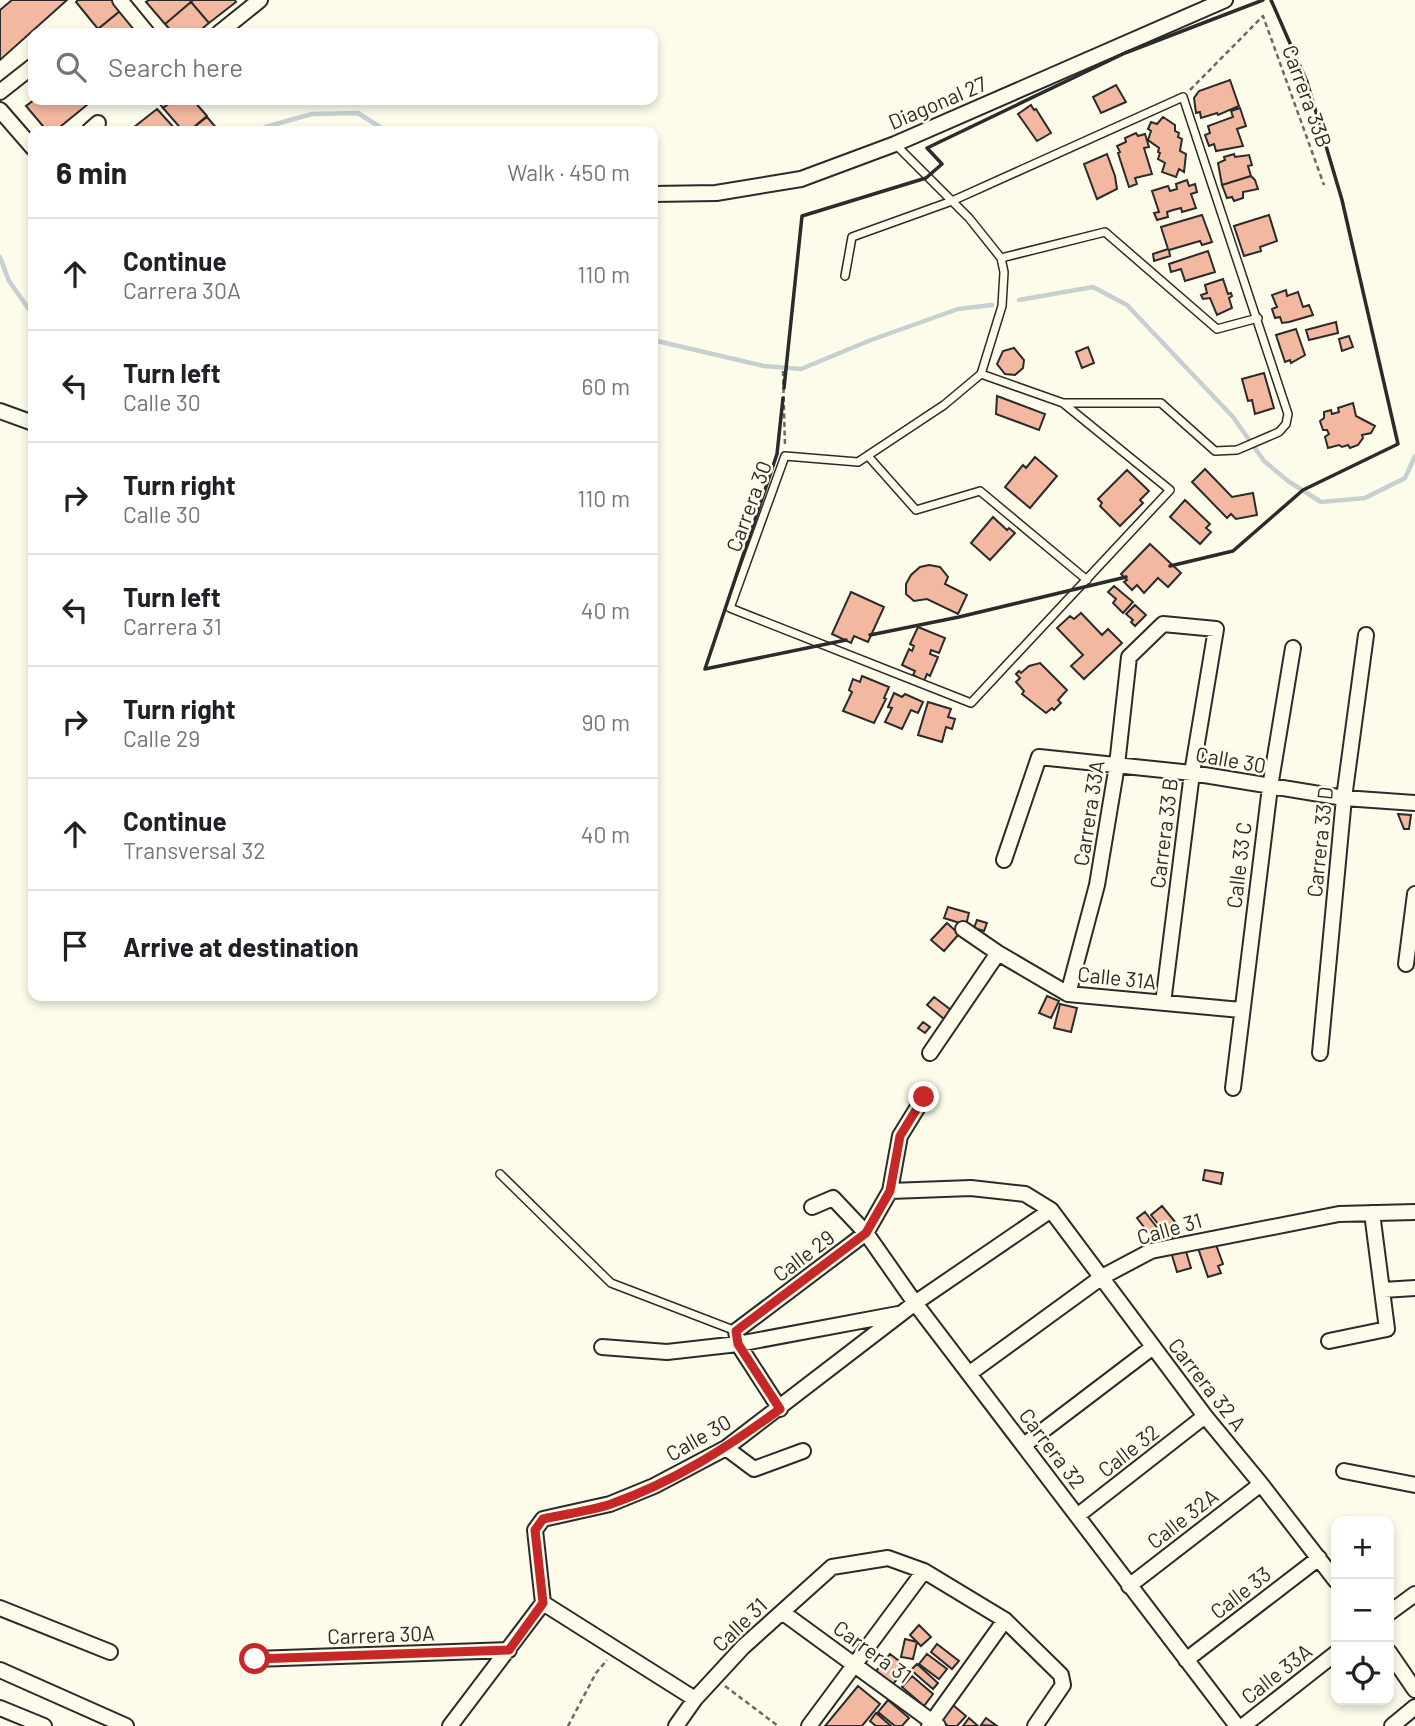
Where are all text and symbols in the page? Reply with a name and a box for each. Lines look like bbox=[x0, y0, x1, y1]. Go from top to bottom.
search box bbox=[28, 28, 658, 105]
street label: Carrera 33B bbox=[1278, 41, 1338, 151]
icon: search bbox=[52, 48, 90, 86]
text: Search here bbox=[108, 51, 243, 82]
street label: Diagonal 27 bbox=[884, 70, 990, 134]
text: 6 min bbox=[56, 154, 127, 190]
text: Walk · 450 m bbox=[507, 158, 630, 186]
text: Continue bbox=[123, 245, 227, 276]
icon: ahead bbox=[56, 255, 94, 293]
text: 110 m bbox=[577, 260, 630, 288]
text: Carrera 30A bbox=[123, 276, 241, 304]
text: Turn left bbox=[123, 357, 221, 388]
icon: left bbox=[56, 367, 94, 405]
text: 60 m bbox=[582, 372, 630, 400]
text: Calle 30 bbox=[123, 388, 201, 416]
street label: Carrera 30 bbox=[720, 457, 776, 555]
text: Turn right bbox=[123, 469, 236, 500]
icon: right bbox=[56, 479, 94, 517]
text: 110 m bbox=[577, 484, 630, 512]
text: Calle 30 bbox=[123, 500, 201, 528]
text: Turn left bbox=[123, 581, 221, 612]
icon: left bbox=[56, 591, 94, 629]
text: 40 m bbox=[581, 596, 630, 624]
text: Carrera 31 bbox=[123, 612, 222, 640]
text: Turn right bbox=[123, 693, 236, 724]
icon: right bbox=[56, 703, 94, 741]
text: 90 m bbox=[581, 708, 630, 736]
text: Calle 29 bbox=[123, 724, 200, 752]
street label: Calle 30 bbox=[1194, 741, 1268, 777]
street label: Carrera 33A bbox=[1067, 758, 1109, 868]
street label: Carrera 33 B bbox=[1144, 776, 1182, 890]
street label: Carrera 33 D bbox=[1301, 785, 1337, 899]
text: Continue bbox=[123, 805, 227, 836]
icon: ahead bbox=[56, 815, 94, 853]
text: 40 m bbox=[581, 820, 630, 848]
street label: Calle 33 C bbox=[1220, 820, 1256, 910]
text: Transversal 32 bbox=[123, 836, 266, 864]
icon: arrive bbox=[56, 927, 94, 965]
text: Arrive at destination bbox=[123, 931, 359, 962]
street label: Calle 31A bbox=[1076, 960, 1158, 994]
route end bbox=[908, 1081, 939, 1112]
street label: Calle 31 bbox=[1134, 1207, 1204, 1249]
street label: Calle 29 bbox=[767, 1224, 839, 1286]
street label: Carrera 32 A bbox=[1164, 1332, 1252, 1436]
street label: Carrera 32 bbox=[1015, 1403, 1091, 1493]
street label: Calle 30 bbox=[661, 1408, 735, 1466]
street label: Calle 32 bbox=[1093, 1418, 1163, 1482]
street label: Calle 32A bbox=[1142, 1482, 1223, 1553]
map controls bbox=[1331, 1516, 1394, 1705]
button: + bbox=[1331, 1516, 1394, 1579]
street label: Calle 33 bbox=[1205, 1561, 1275, 1623]
button: − bbox=[1331, 1579, 1394, 1642]
street label: Calle 31 bbox=[706, 1592, 772, 1656]
street label: Carrera 31 bbox=[829, 1614, 917, 1688]
street label: Carrera 30A bbox=[327, 1620, 435, 1648]
street label: Calle 33A bbox=[1236, 1638, 1317, 1708]
button: locate bbox=[1331, 1642, 1394, 1705]
route start bbox=[239, 1643, 270, 1674]

